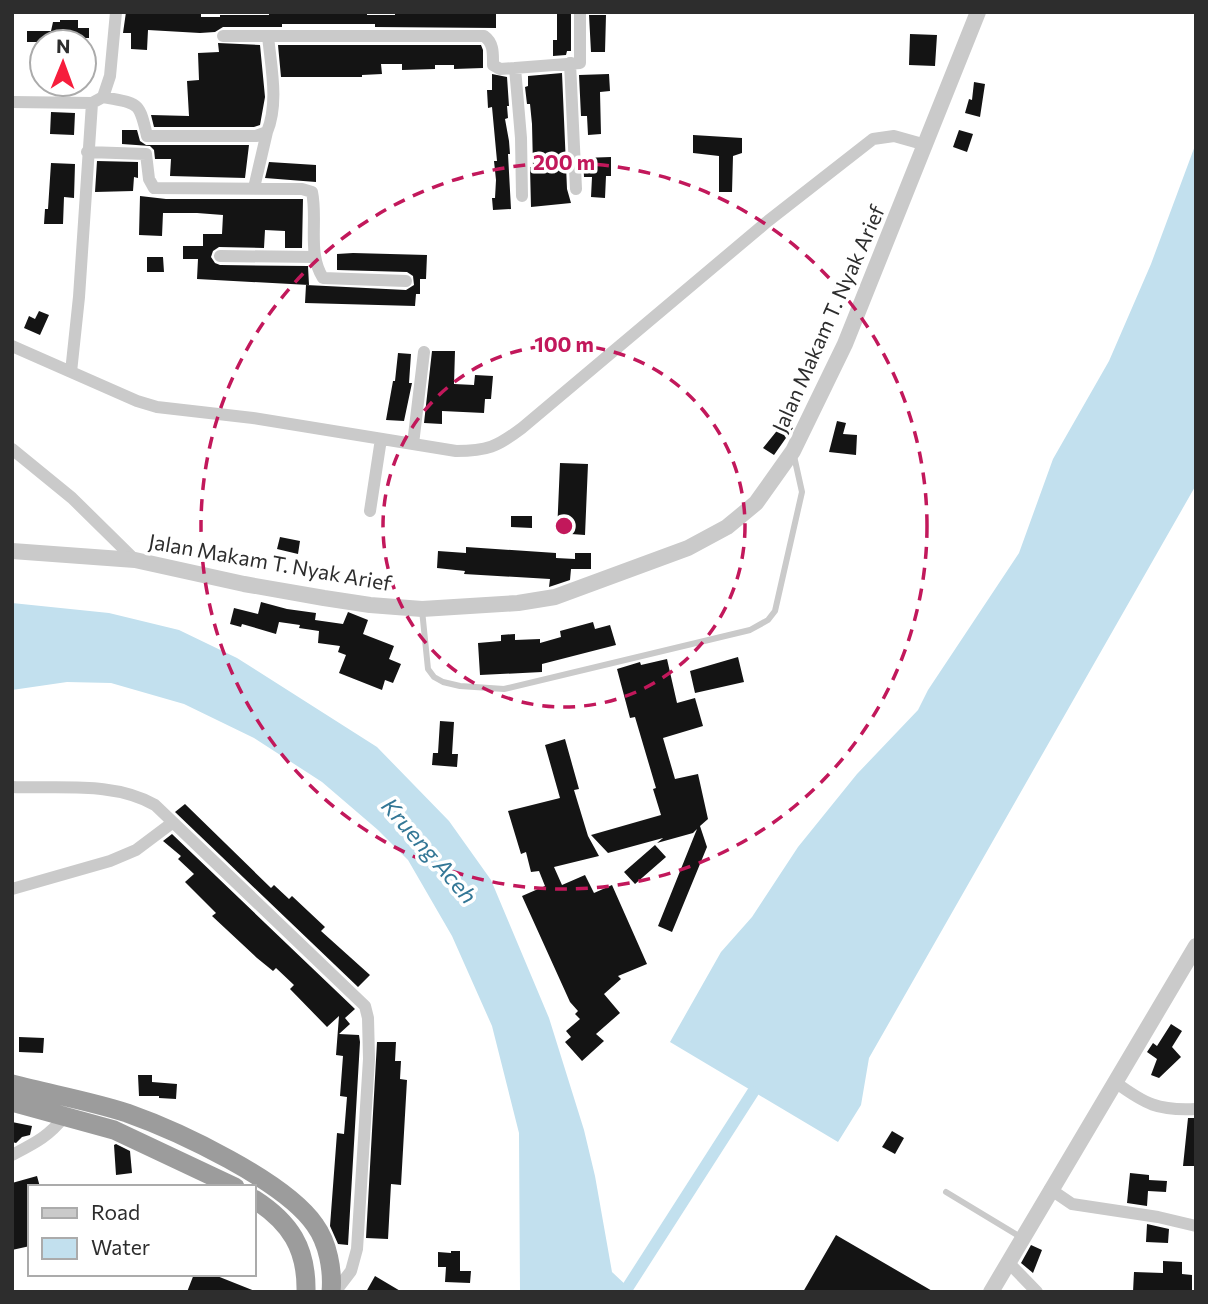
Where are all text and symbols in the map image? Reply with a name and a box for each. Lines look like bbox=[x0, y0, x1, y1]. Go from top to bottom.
north arrow bbox=[28, 28, 98, 98]
text: N bbox=[56, 34, 71, 57]
text: 200 m bbox=[533, 149, 595, 174]
street label: Jalan Makam T. Nyak Arief bbox=[766, 200, 889, 436]
text: 100 m bbox=[534, 331, 594, 356]
centre of rings bbox=[552, 514, 576, 538]
street label: Jalan Makam T. Nyak Arief bbox=[147, 528, 394, 595]
water label: Krueng Aceh bbox=[376, 792, 483, 909]
legend bbox=[28, 1185, 256, 1276]
text: Road bbox=[91, 1199, 140, 1224]
text: Water bbox=[91, 1234, 150, 1259]

